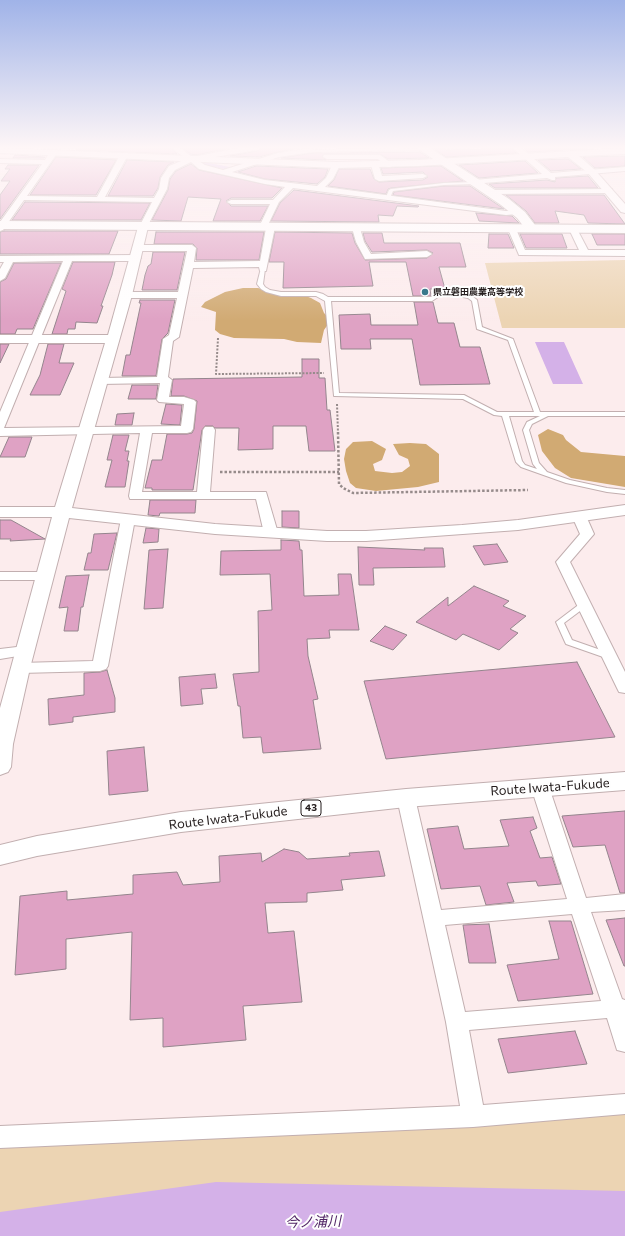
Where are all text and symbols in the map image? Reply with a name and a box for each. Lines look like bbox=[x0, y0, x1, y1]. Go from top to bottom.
marker: 県立磐田農業高等学校 bbox=[420, 287, 430, 297]
place label: 県立磐田農業高等学校 bbox=[433, 287, 523, 297]
street label: Route Iwata-Fukude bbox=[490, 775, 610, 799]
road number: 43 bbox=[301, 800, 321, 816]
street label: Route Iwata-Fukude bbox=[168, 803, 288, 833]
water label: 今ノ浦川 bbox=[285, 1213, 341, 1231]

